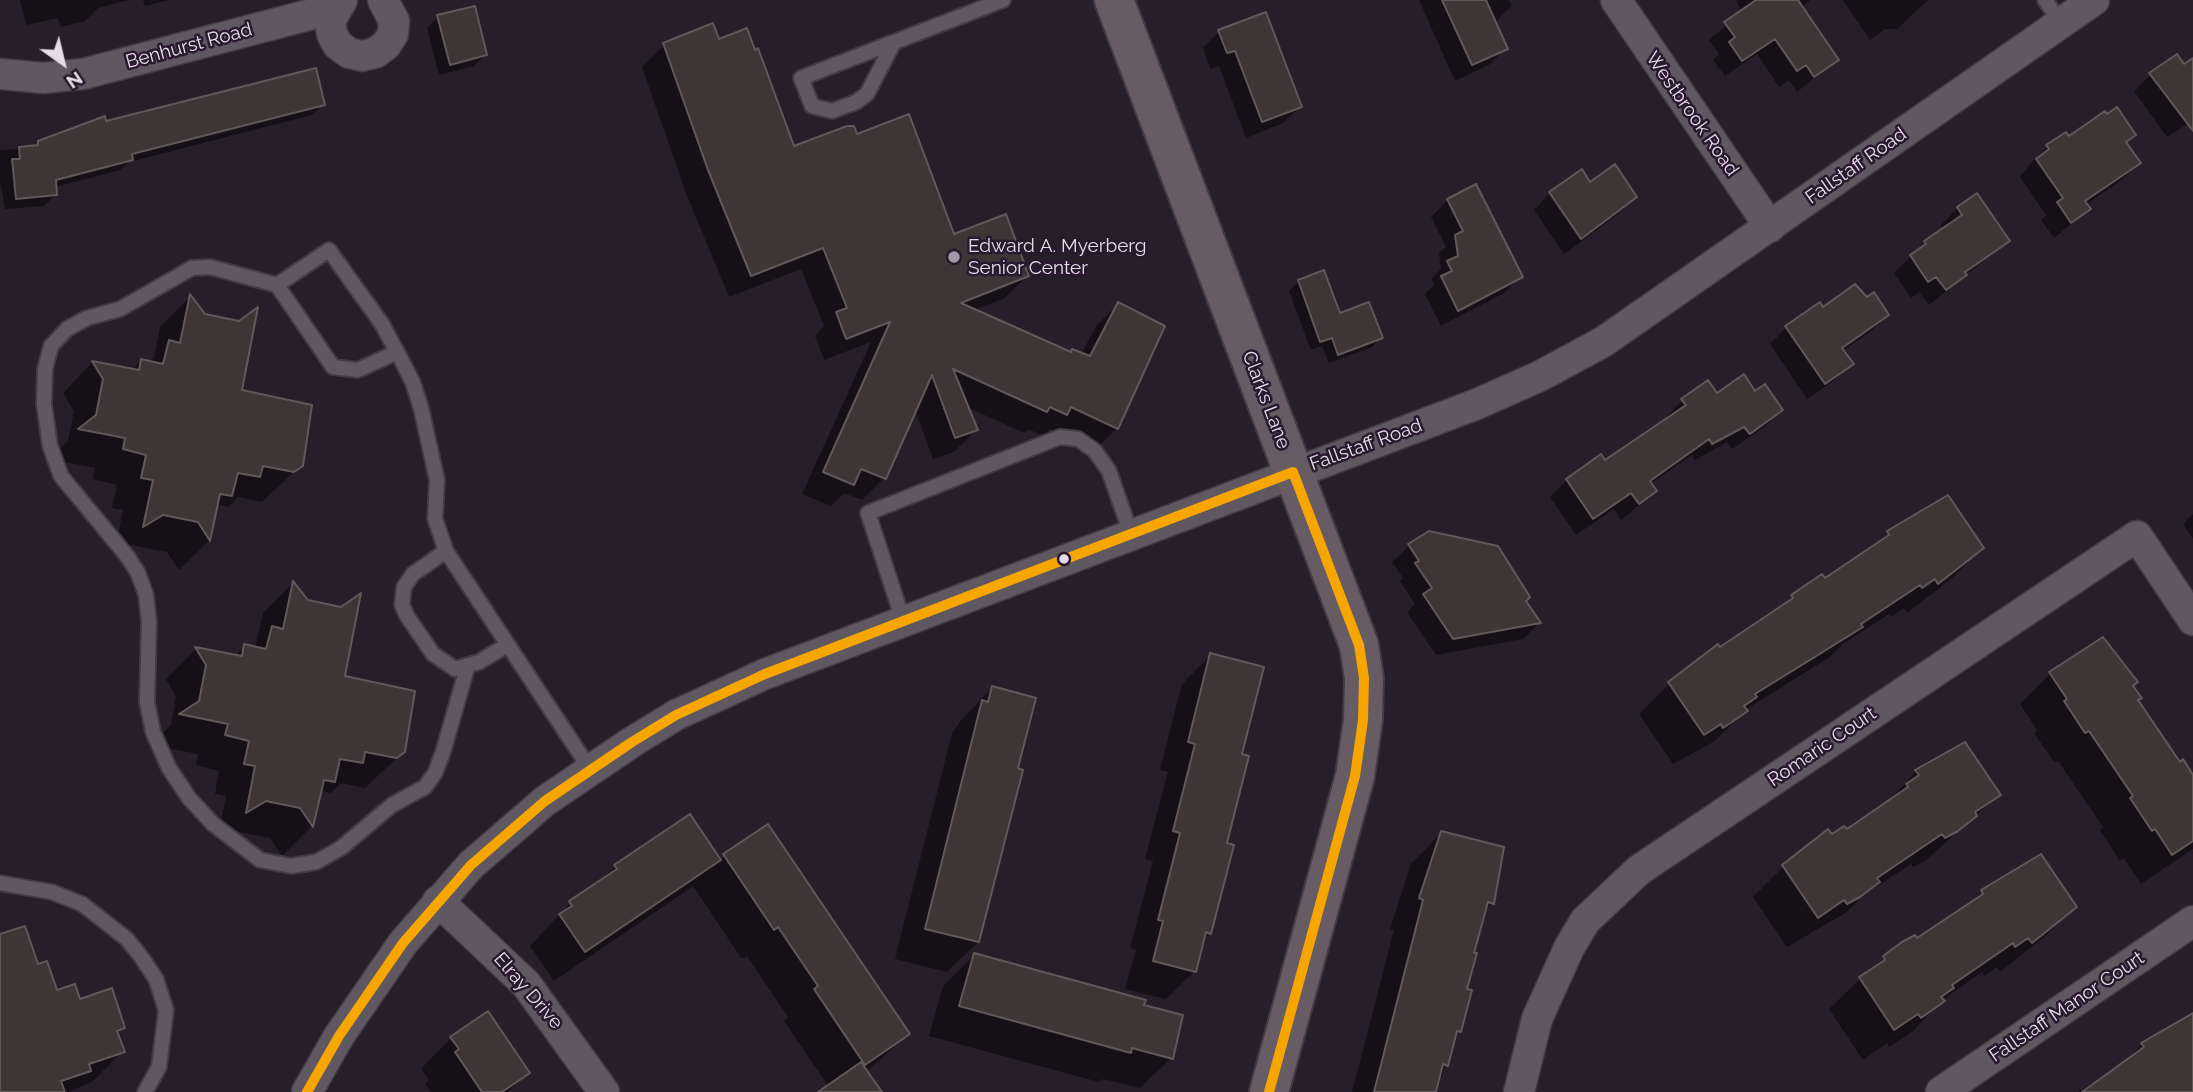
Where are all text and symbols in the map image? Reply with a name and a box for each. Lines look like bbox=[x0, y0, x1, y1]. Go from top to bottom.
street label: Benhurst Road bbox=[123, 18, 255, 74]
north arrow bbox=[28, 28, 98, 98]
street label: Westbrook Road bbox=[1641, 47, 1743, 181]
text: N bbox=[63, 67, 87, 94]
street label: Fallstaff Road bbox=[1801, 123, 1911, 209]
place label: Edward A. Myerberg Senior Center bbox=[968, 235, 1146, 279]
marker: Edward A. Myerberg Senior Center bbox=[946, 249, 962, 265]
street label: Clarks Lane bbox=[1237, 348, 1295, 452]
street label: Fallstaff Road bbox=[1307, 414, 1425, 476]
unlabelled marker bbox=[1057, 552, 1071, 566]
street label: Romaric Court bbox=[1763, 702, 1881, 792]
street label: Fallstaff Manor Court bbox=[1985, 947, 2149, 1067]
street label: Elray Drive bbox=[489, 948, 567, 1034]

